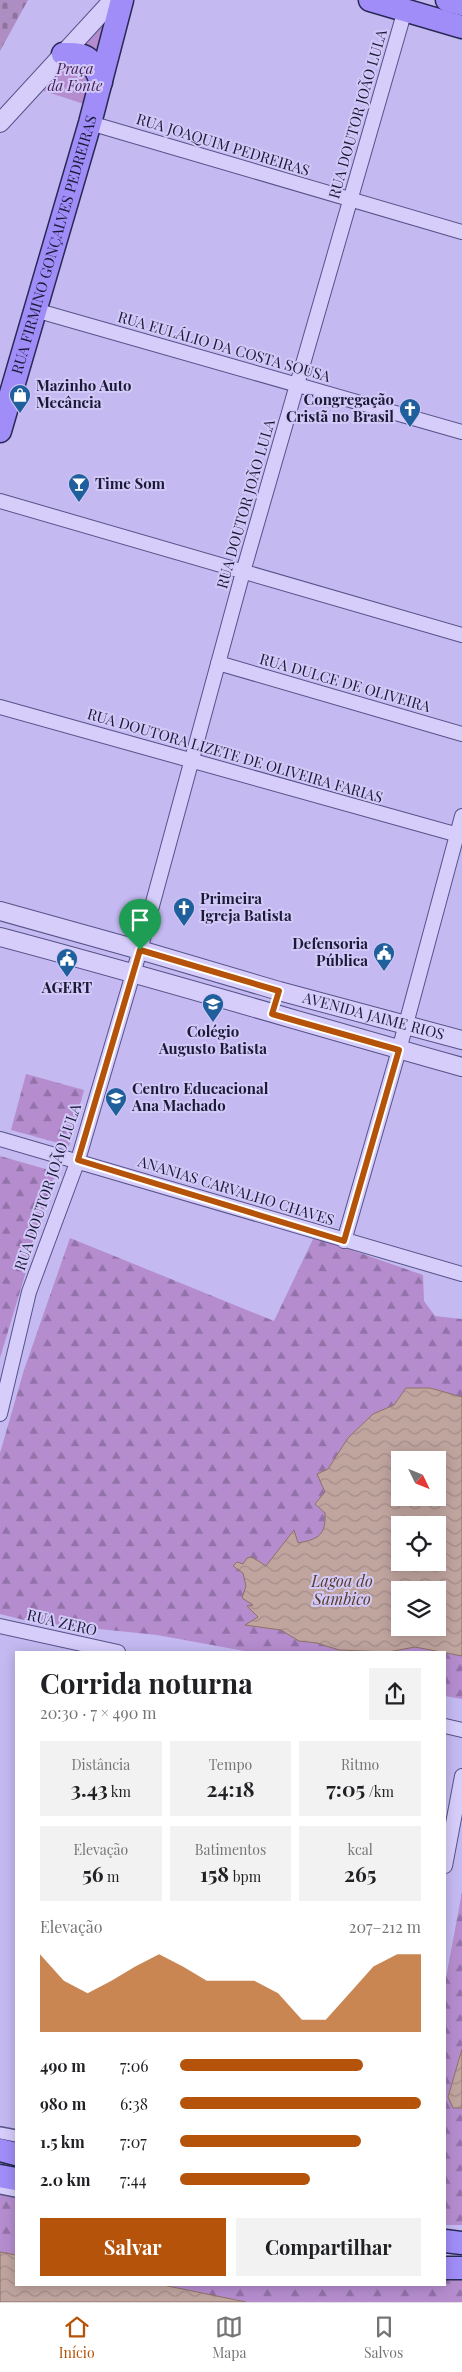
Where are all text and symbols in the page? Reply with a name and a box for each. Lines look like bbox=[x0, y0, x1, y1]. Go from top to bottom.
street label: RUA DOUTOR JOÃO LULA bbox=[323, 26, 391, 201]
park label: Praça da Fonte bbox=[47, 58, 103, 95]
street label: RUA JOAQUIM PEDREIRAS bbox=[134, 108, 313, 180]
street label: RUA FIRMINO GONÇALVES PEDREIRAS bbox=[6, 113, 101, 376]
street label: RUA EULÁLIO DA COSTA SOUSA bbox=[116, 306, 334, 386]
place label: Mazinho Auto Mecância bbox=[36, 375, 131, 412]
shop icon: Mazinho Auto Mecância bbox=[8, 383, 32, 414]
place label: Congregação Cristã no Brasil bbox=[286, 389, 394, 426]
church icon: Congregação Cristã no Brasil bbox=[398, 397, 422, 428]
street label: RUA DOUTOR JOÃO LULA bbox=[211, 416, 279, 591]
bar icon: Time Som bbox=[67, 472, 91, 503]
place label: Time Som bbox=[95, 473, 166, 493]
street label: RUA DULCE DE OLIVEIRA bbox=[257, 648, 434, 716]
street label: RUA DOUTORA LIZETE DE OLIVEIRA FARIAS bbox=[85, 703, 385, 807]
place label: Primeira Igreja Batista bbox=[200, 888, 292, 925]
church icon: Primeira Igreja Batista bbox=[172, 896, 196, 927]
pin bbox=[119, 899, 161, 950]
icon: arrive bbox=[126, 906, 154, 934]
place label: Defensoria Pública bbox=[292, 933, 368, 970]
public building icon: Defensoria Pública bbox=[372, 941, 396, 972]
public building icon: AGERT bbox=[55, 947, 79, 978]
place label: AGERT bbox=[41, 977, 92, 997]
street label: AVENIDA JAIME RIOS bbox=[300, 987, 447, 1044]
school or university icon: Colégio Augusto Batista bbox=[201, 992, 225, 1023]
place label: Colégio Augusto Batista bbox=[158, 1021, 267, 1058]
place label: Centro Educacional Ana Machado bbox=[131, 1078, 269, 1115]
school or university icon: Centro Educacional Ana Machado bbox=[104, 1086, 128, 1117]
street label: RUA DOUTOR JOÃO LULA bbox=[9, 1100, 85, 1273]
street label: ANANIAS CARVALHO CHAVES bbox=[135, 1150, 337, 1229]
north arrow bbox=[391, 1451, 446, 1506]
map controls bbox=[391, 1451, 446, 1636]
button: locate bbox=[391, 1516, 446, 1571]
water label: Lagoa do Sambico bbox=[310, 1570, 373, 1609]
button: layers bbox=[391, 1581, 446, 1636]
street label: RUA ZERO bbox=[25, 1604, 99, 1640]
text: Corrida noturna bbox=[40, 1664, 253, 1701]
button: share bbox=[369, 1668, 421, 1720]
text: 20:30 · 7 × 490 m bbox=[40, 1702, 156, 1723]
text: Distância bbox=[72, 1755, 130, 1774]
text: Tempo bbox=[209, 1755, 252, 1774]
text: Ritmo bbox=[341, 1755, 379, 1774]
text: 3.43 bbox=[71, 1774, 108, 1802]
text: 24:18 bbox=[206, 1774, 254, 1802]
text: 7:05 bbox=[326, 1774, 365, 1802]
text: km bbox=[108, 1782, 131, 1801]
text: /km bbox=[365, 1782, 394, 1801]
text: Elevação bbox=[74, 1840, 128, 1859]
text: Batimentos bbox=[195, 1840, 266, 1859]
text: kcal bbox=[348, 1840, 373, 1859]
text: 56 bbox=[82, 1859, 104, 1887]
text: 158 bbox=[200, 1859, 229, 1887]
text: 265 bbox=[344, 1859, 376, 1887]
text: m bbox=[104, 1867, 120, 1886]
text: bpm bbox=[229, 1867, 261, 1886]
text: Elevação bbox=[40, 1916, 102, 1937]
text: 207–212 m bbox=[349, 1916, 421, 1937]
text: 490 m bbox=[40, 2055, 86, 2076]
text: 7:06 bbox=[120, 2055, 149, 2076]
text: 980 m bbox=[40, 2093, 86, 2114]
text: 6:38 bbox=[120, 2093, 148, 2114]
text: 1.5 km bbox=[40, 2131, 85, 2152]
text: 7:07 bbox=[120, 2131, 147, 2152]
text: 2.0 km bbox=[40, 2169, 90, 2190]
text: 7:44 bbox=[120, 2169, 147, 2190]
button: Salvar bbox=[40, 2218, 226, 2276]
button: Compartilhar bbox=[236, 2218, 421, 2276]
tab: Início bbox=[59, 2313, 95, 2362]
tab: Mapa bbox=[212, 2313, 246, 2362]
tab: Salvos bbox=[364, 2313, 403, 2362]

